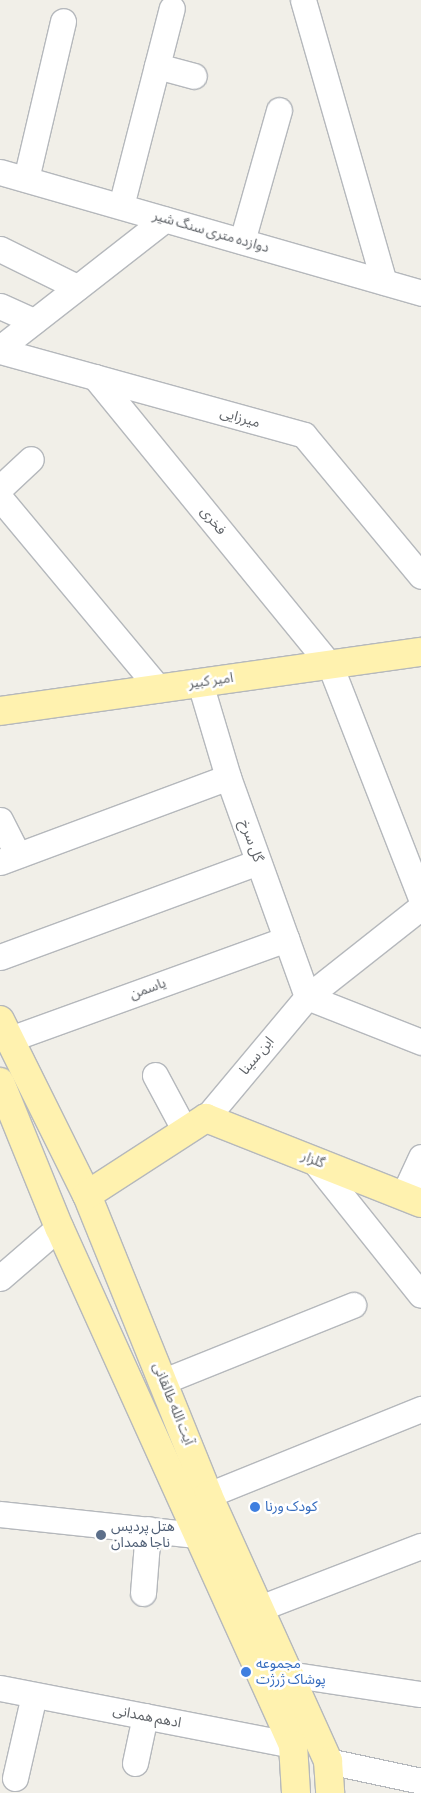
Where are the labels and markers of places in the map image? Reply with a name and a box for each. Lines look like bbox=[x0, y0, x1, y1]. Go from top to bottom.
place label: کودک ورنا bbox=[265, 1499, 317, 1515]
marker: کودک ورنا bbox=[249, 1501, 261, 1513]
place label: هتل پردیس ناجا همدان bbox=[111, 1519, 175, 1551]
marker: هتل پردیس ناجا همدان bbox=[95, 1529, 107, 1541]
place label: مجموعه پوشاک ژرژت bbox=[256, 1656, 326, 1688]
marker: مجموعه پوشاک ژرژت bbox=[240, 1666, 252, 1678]

